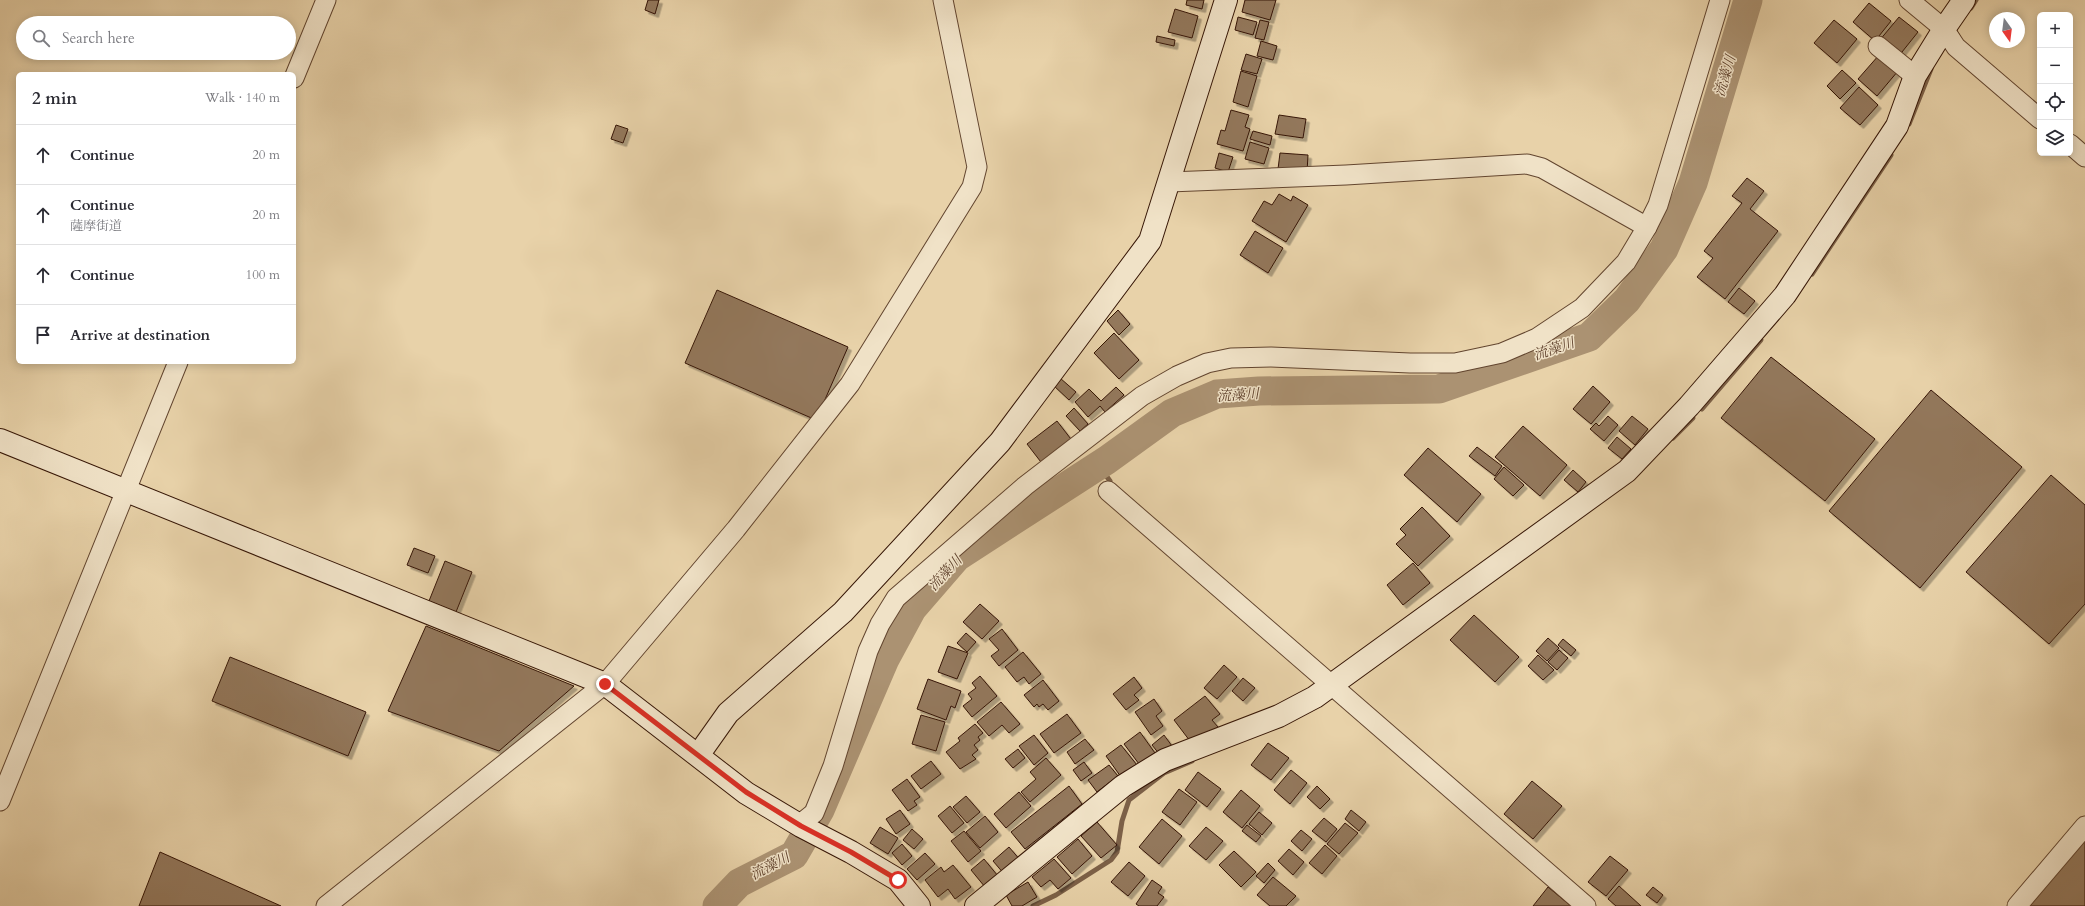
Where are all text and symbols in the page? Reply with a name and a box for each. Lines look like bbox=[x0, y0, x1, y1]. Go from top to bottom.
north arrow bbox=[1989, 12, 2025, 48]
map controls bbox=[2037, 12, 2073, 156]
button: + bbox=[2037, 12, 2073, 48]
search box bbox=[16, 16, 296, 60]
icon: search bbox=[30, 27, 52, 49]
text: Search here bbox=[62, 28, 135, 48]
button: − bbox=[2037, 48, 2073, 84]
water label: 流藻川 bbox=[1710, 51, 1741, 99]
button: locate bbox=[2037, 84, 2073, 120]
text: 2 min bbox=[32, 87, 77, 110]
text: Walk · 140 m bbox=[205, 89, 280, 107]
button: layers bbox=[2037, 120, 2073, 156]
icon: ahead bbox=[32, 144, 54, 166]
text: Continue bbox=[70, 145, 135, 165]
text: 20 m bbox=[252, 146, 280, 164]
text: Continue bbox=[70, 195, 135, 215]
icon: ahead bbox=[32, 204, 54, 226]
text: 20 m bbox=[252, 206, 280, 224]
text: 薩摩街道 bbox=[70, 217, 122, 235]
icon: ahead bbox=[32, 264, 54, 286]
text: Continue bbox=[70, 265, 135, 285]
text: 100 m bbox=[246, 266, 280, 284]
icon: arrive bbox=[32, 324, 54, 346]
text: Arrive at destination bbox=[70, 325, 210, 345]
water label: 流藻川 bbox=[1531, 333, 1579, 365]
water label: 流藻川 bbox=[1216, 384, 1262, 406]
water label: 流藻川 bbox=[924, 550, 968, 595]
route end bbox=[596, 675, 614, 693]
water label: 流藻川 bbox=[747, 847, 795, 884]
route start bbox=[889, 871, 907, 889]

